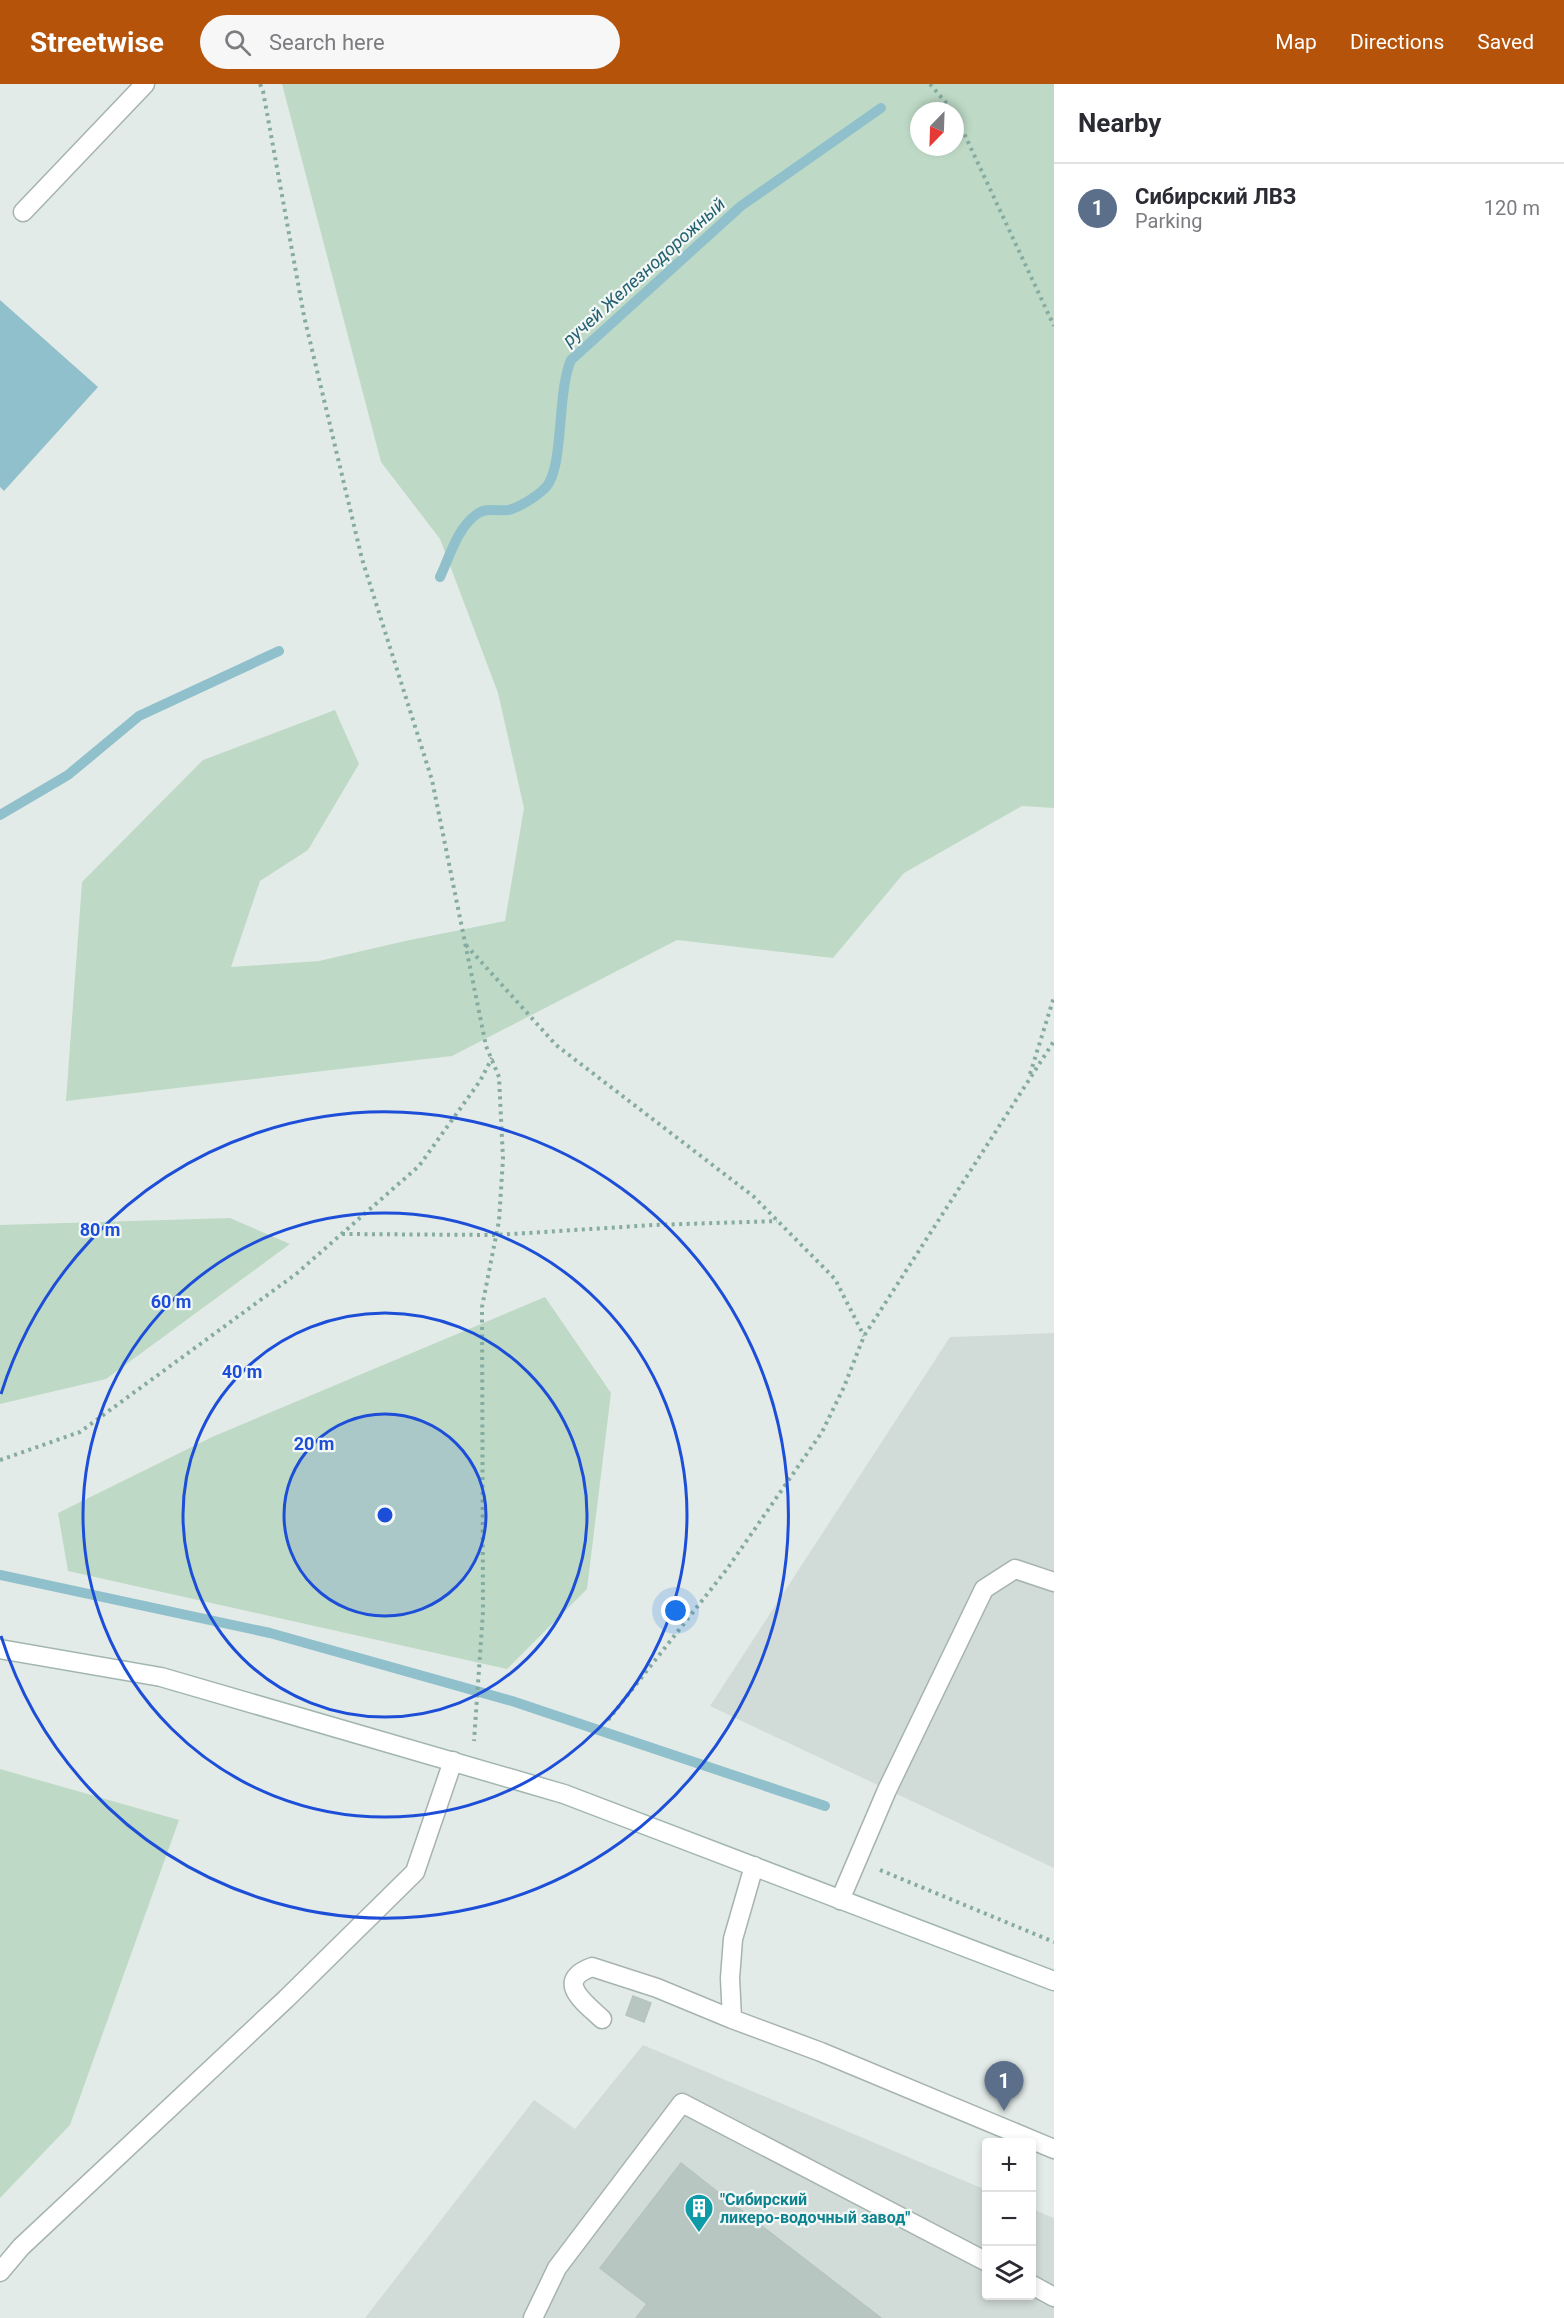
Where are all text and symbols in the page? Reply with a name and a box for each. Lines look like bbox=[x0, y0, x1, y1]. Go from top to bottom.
search box bbox=[200, 15, 620, 69]
text: Streetwise bbox=[30, 26, 164, 59]
icon: search bbox=[221, 26, 254, 59]
text: Search here bbox=[269, 30, 385, 55]
text: Map bbox=[1275, 30, 1317, 54]
text: Directions bbox=[1350, 30, 1444, 54]
text: Saved bbox=[1477, 30, 1534, 54]
north arrow bbox=[910, 102, 964, 156]
text: Nearby bbox=[1078, 108, 1161, 138]
text: Сибирский ЛВЗ bbox=[1135, 184, 1296, 209]
water label: ручей Железнодорожный bbox=[558, 193, 729, 351]
text: 1 bbox=[1092, 196, 1103, 220]
text: 120 m bbox=[1484, 196, 1540, 220]
text: Parking bbox=[1135, 209, 1202, 233]
text: 80 m bbox=[80, 1219, 120, 1240]
text: 60 m bbox=[151, 1291, 191, 1312]
text: 40 m bbox=[222, 1361, 262, 1382]
text: 20 m bbox=[294, 1433, 334, 1454]
centre of rings bbox=[375, 1505, 395, 1525]
your location bbox=[661, 1596, 690, 1625]
pin: 1 bbox=[984, 2062, 1024, 2111]
map controls bbox=[982, 2138, 1036, 2300]
button: + bbox=[982, 2138, 1036, 2192]
place label: "Сибирский ликеро-водочный завод" bbox=[720, 2190, 910, 2227]
building icon: "Сибирский ликеро-водочный завод" bbox=[683, 2192, 715, 2234]
button: − bbox=[982, 2192, 1036, 2246]
button: layers bbox=[982, 2246, 1036, 2300]

